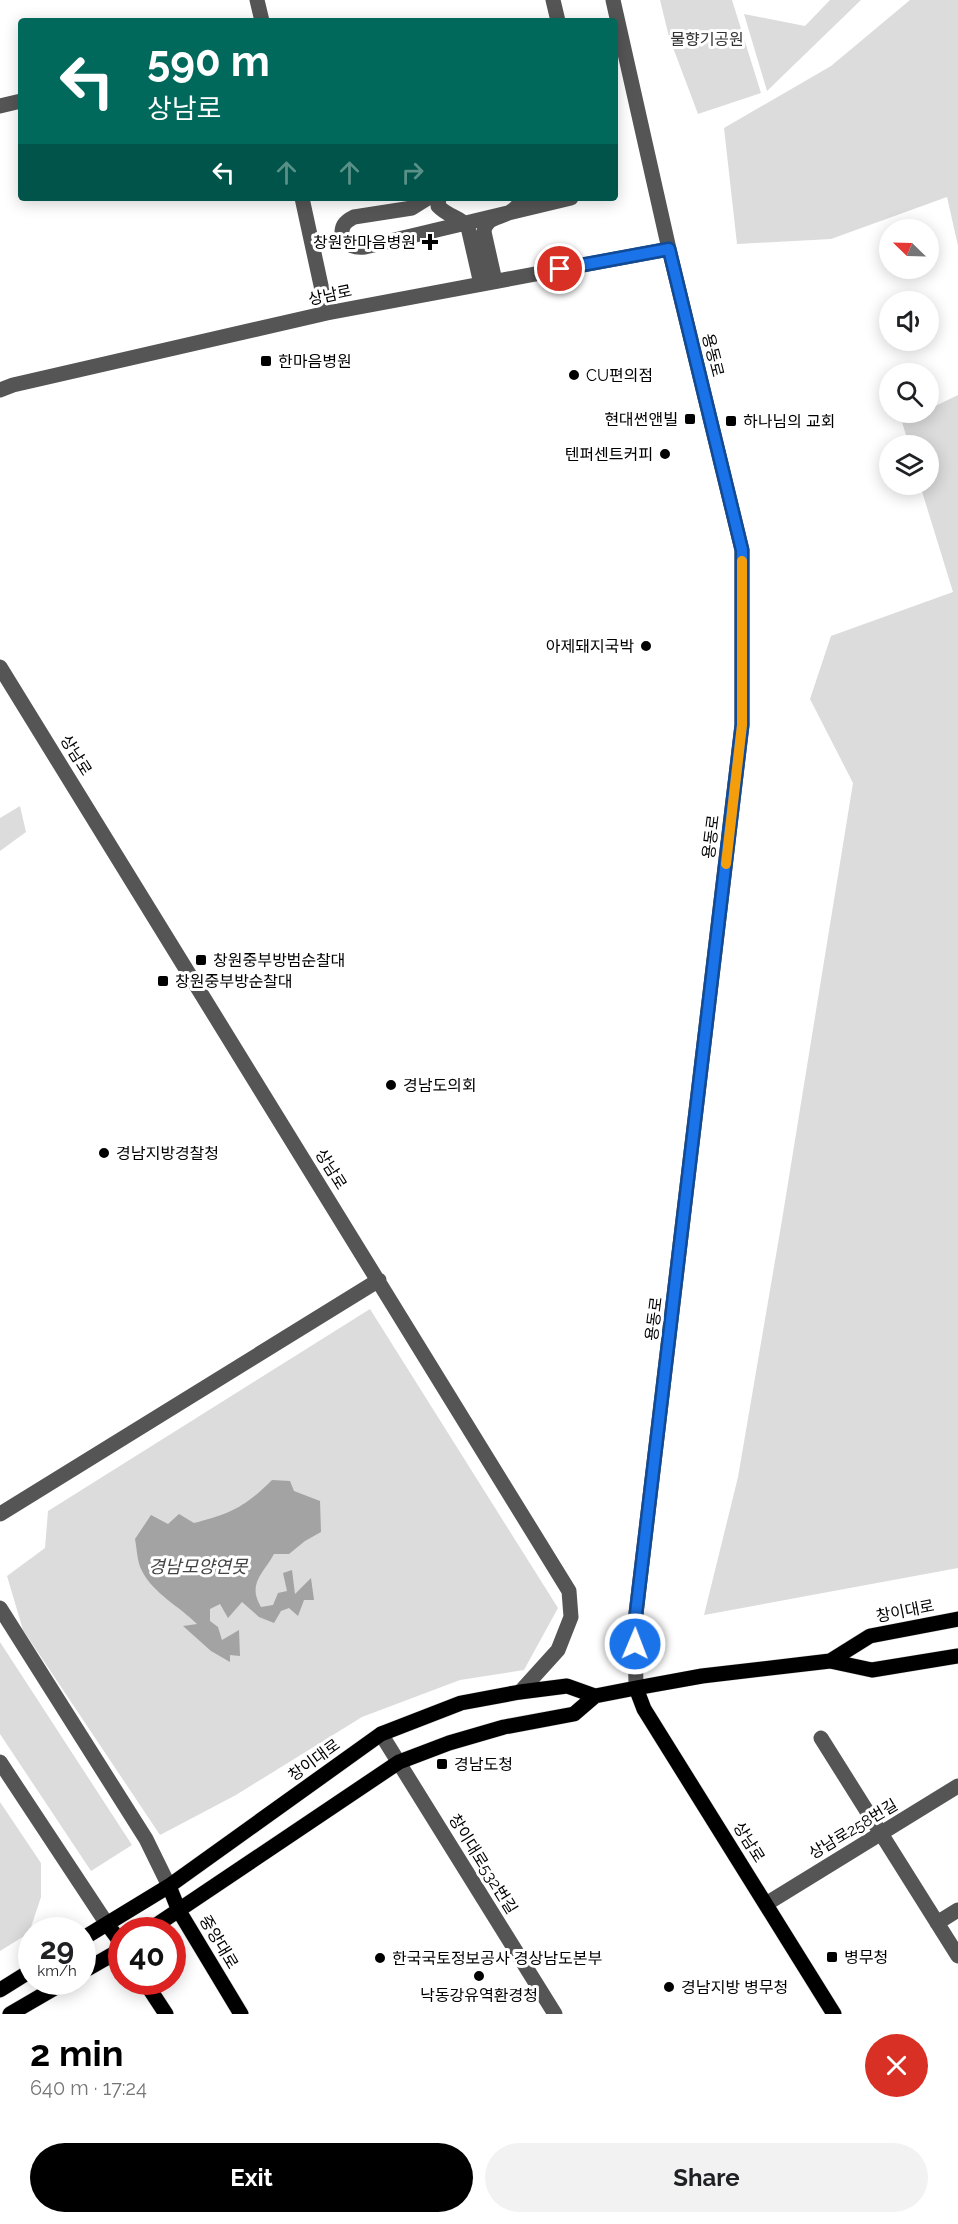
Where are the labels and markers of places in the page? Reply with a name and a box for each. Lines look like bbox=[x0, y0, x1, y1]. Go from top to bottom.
place label: 창원한마음병원 bbox=[313, 233, 416, 252]
marker: 창원한마음병원 bbox=[421, 233, 439, 251]
pin bbox=[534, 243, 585, 294]
place label: 한마음병원 bbox=[278, 352, 352, 371]
marker: 한마음병원 bbox=[259, 354, 273, 368]
place label: CU편의점 bbox=[586, 366, 653, 385]
marker: CU편의점 bbox=[567, 368, 581, 382]
place label: 현대썬앤빌 bbox=[604, 410, 678, 429]
marker: 현대썬앤빌 bbox=[683, 412, 697, 426]
place label: 하나님의 교회 bbox=[743, 412, 835, 431]
marker: 하나님의 교회 bbox=[724, 414, 738, 428]
place label: 텐퍼센트커피 bbox=[565, 445, 653, 464]
marker: 텐퍼센트커피 bbox=[658, 447, 672, 461]
place label: 아제돼지국박 bbox=[546, 637, 634, 656]
marker: 아제돼지국박 bbox=[639, 639, 653, 653]
place label: 창원중부방범순찰대 bbox=[213, 951, 345, 970]
marker: 창원중부방범순찰대 bbox=[194, 953, 208, 967]
place label: 창원중부방순찰대 bbox=[175, 972, 293, 991]
marker: 창원중부방순찰대 bbox=[156, 974, 170, 988]
place label: 경남도의회 bbox=[403, 1076, 477, 1095]
marker: 경남도의회 bbox=[384, 1078, 398, 1092]
place label: 경남지방경찰청 bbox=[116, 1144, 219, 1163]
marker: 경남지방경찰청 bbox=[97, 1146, 111, 1160]
place label: 경남도청 bbox=[454, 1755, 513, 1774]
marker: 경남도청 bbox=[435, 1757, 449, 1771]
place label: 병무청 bbox=[844, 1948, 888, 1967]
place label: 한국국토정보공사 경상남도본부 bbox=[392, 1949, 602, 1968]
marker: 병무청 bbox=[825, 1950, 839, 1964]
marker: 한국국토정보공사 경상남도본부 bbox=[373, 1951, 387, 1965]
marker: 낙동강유역환경청 bbox=[472, 1969, 486, 1983]
place label: 경남지방 병무청 bbox=[681, 1978, 788, 1997]
marker: 경남지방 병무청 bbox=[662, 1980, 676, 1994]
place label: 낙동강유역환경청 bbox=[420, 1986, 538, 2005]

